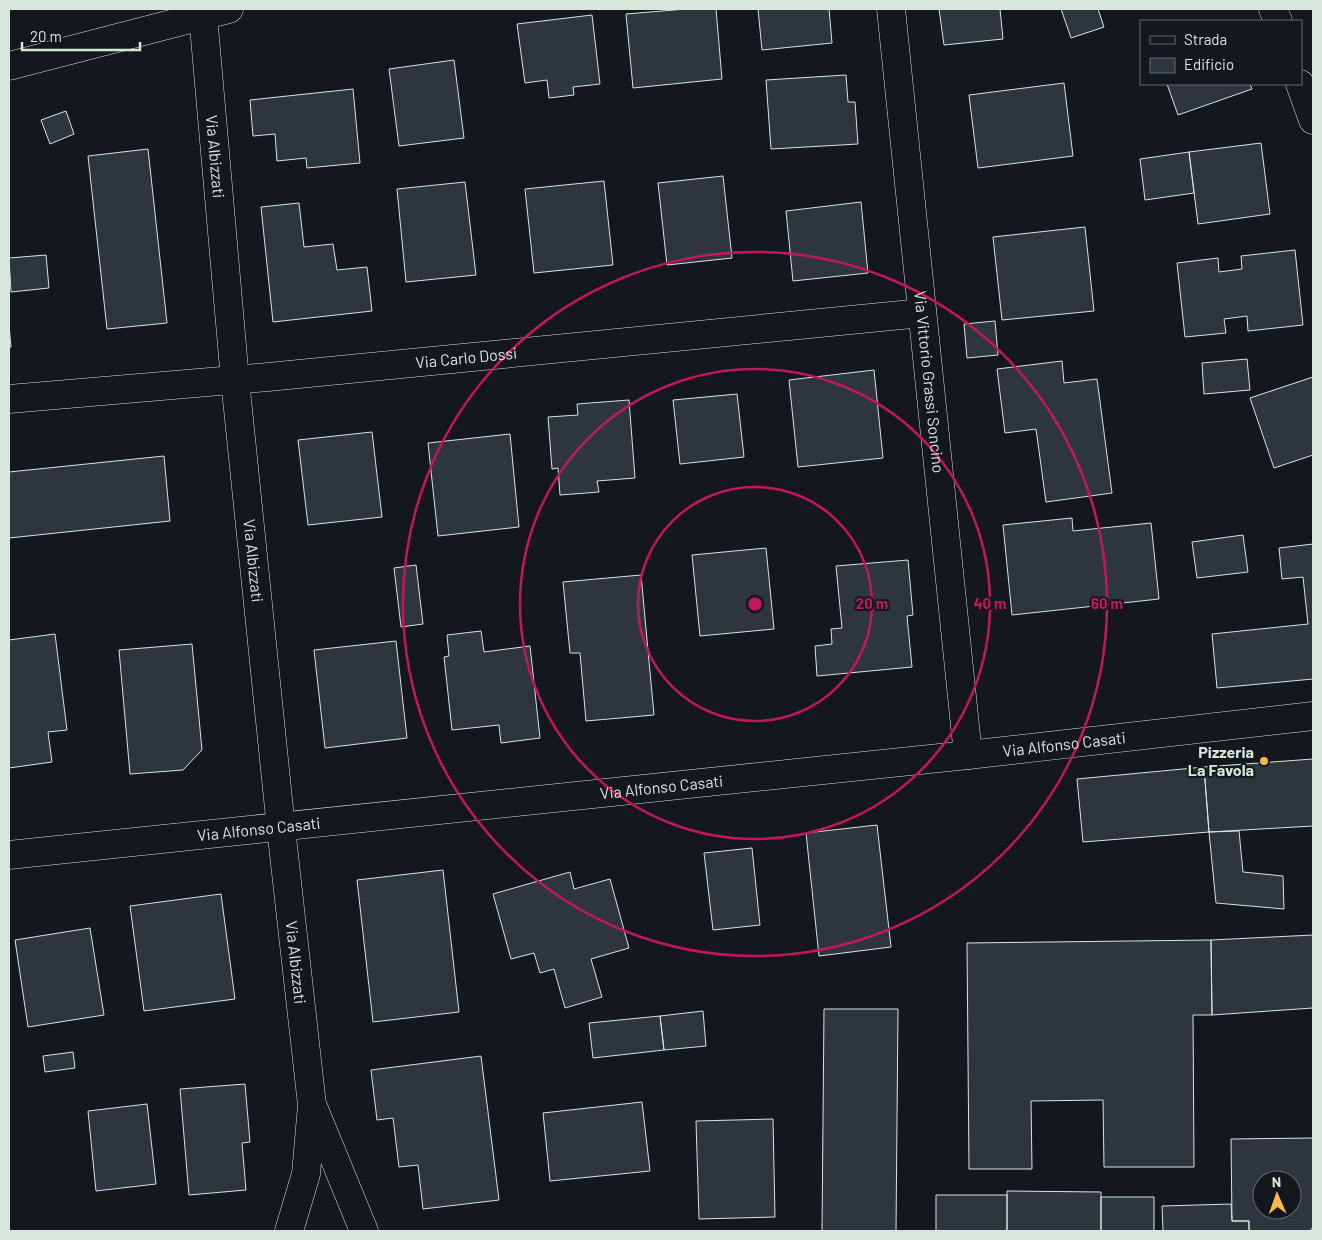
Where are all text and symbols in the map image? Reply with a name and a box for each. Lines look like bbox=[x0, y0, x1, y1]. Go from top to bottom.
scale bar bbox=[22, 20, 140, 52]
legend bbox=[1140, 20, 1302, 85]
text: 20 m bbox=[30, 27, 62, 45]
text: Strada bbox=[1184, 30, 1227, 48]
text: Edificio bbox=[1184, 55, 1234, 73]
street label: Via Albizzati bbox=[203, 114, 229, 199]
street label: Via Vittorio Grassi Soncino bbox=[911, 290, 949, 474]
street label: Via Carlo Dossi bbox=[414, 343, 518, 372]
street label: Via Albizzati bbox=[240, 518, 268, 603]
text: 20 m bbox=[856, 594, 888, 612]
text: 40 m bbox=[973, 594, 1007, 612]
text: 60 m bbox=[1091, 594, 1123, 612]
centre of rings bbox=[746, 595, 764, 613]
street label: Via Alfonso Casati bbox=[1002, 727, 1127, 760]
place label: Pizzeria La Favola bbox=[1188, 742, 1254, 779]
marker: Pizzeria La Favola bbox=[1258, 755, 1270, 767]
street label: Via Alfonso Casati bbox=[599, 771, 724, 802]
street label: Via Alfonso Casati bbox=[196, 813, 321, 844]
street label: Via Albizzati bbox=[282, 920, 311, 1005]
north arrow bbox=[1252, 1170, 1302, 1220]
text: N bbox=[1272, 1173, 1281, 1190]

